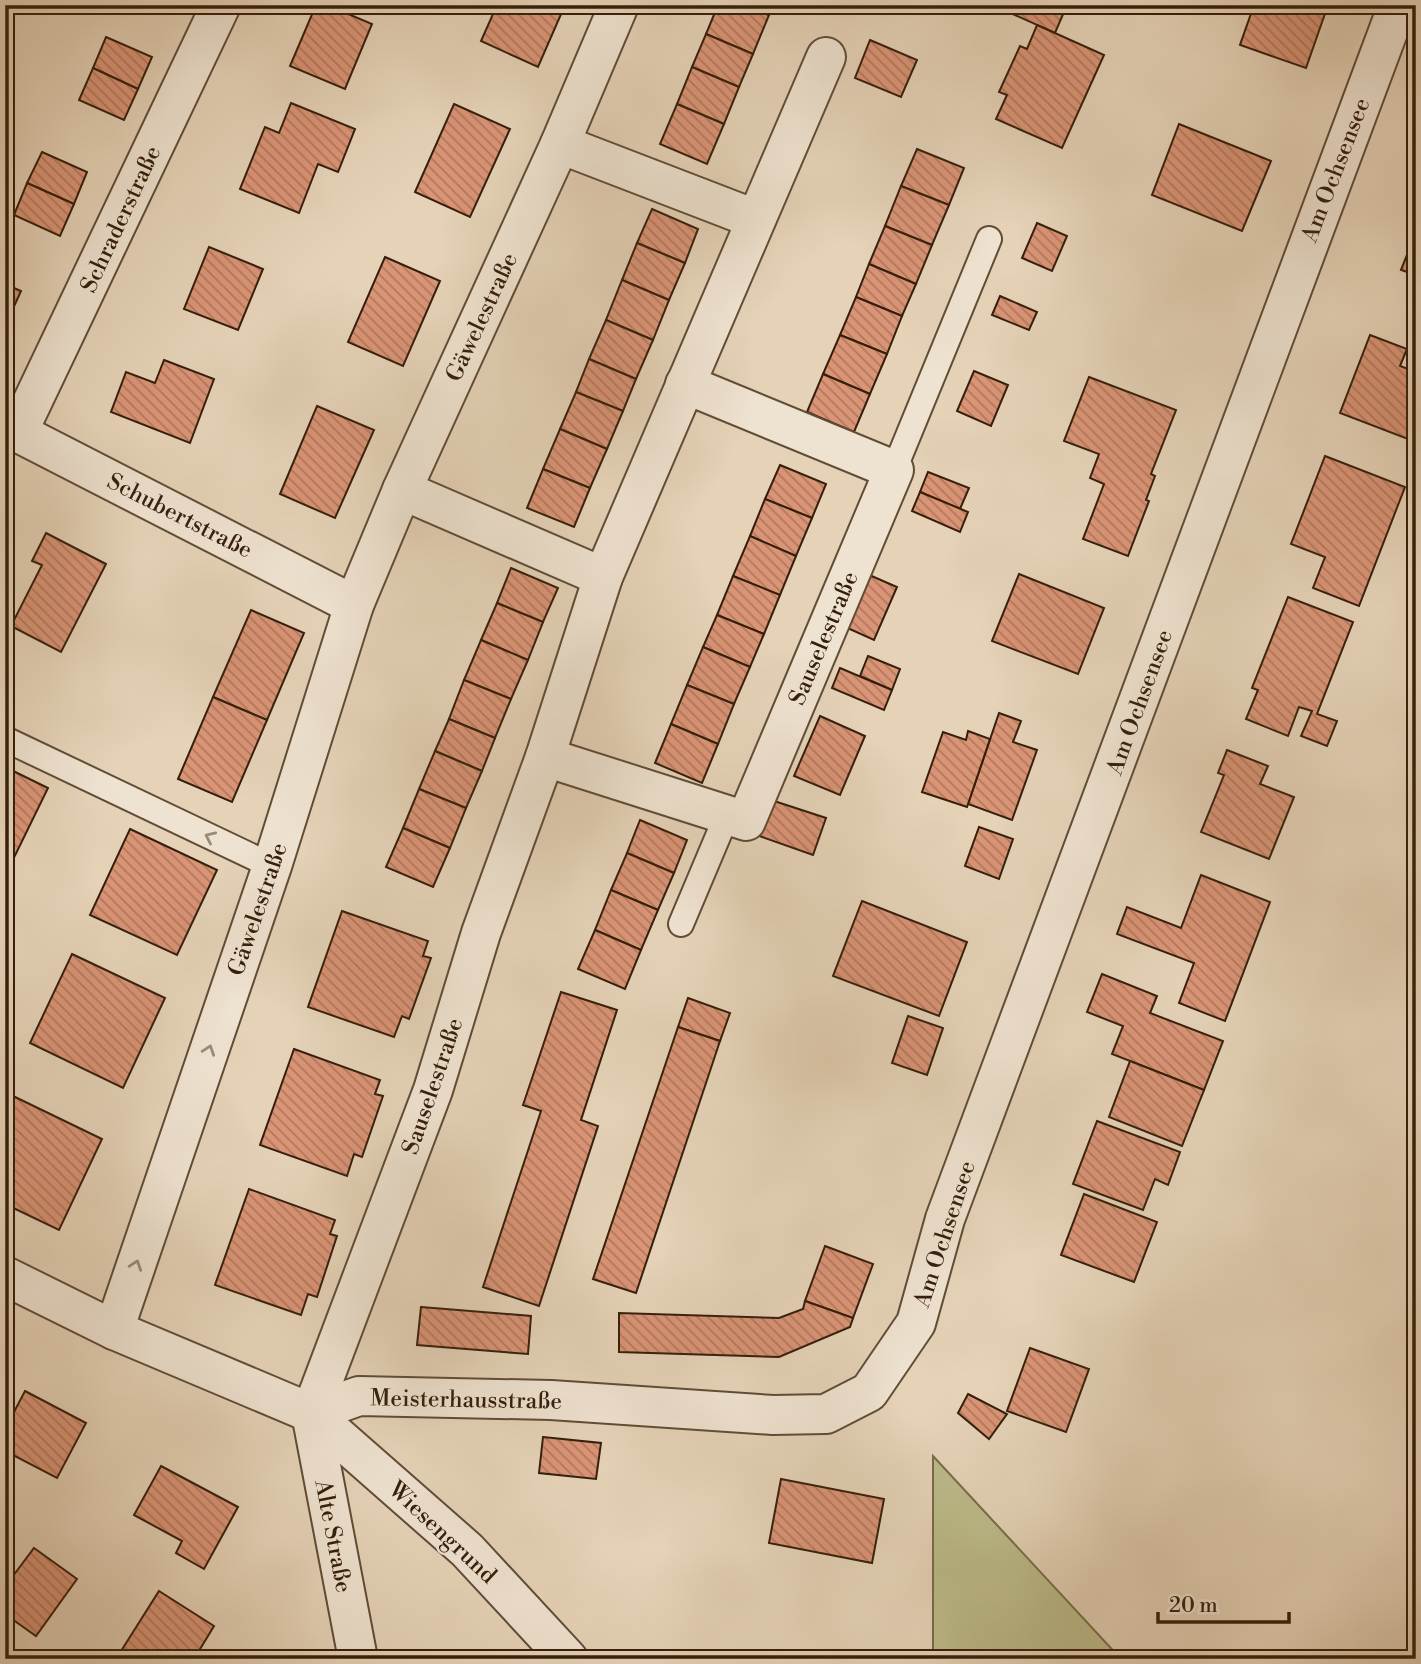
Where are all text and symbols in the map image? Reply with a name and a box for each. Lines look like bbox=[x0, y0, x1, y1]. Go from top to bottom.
street label: Am Ochsensee bbox=[1295, 94, 1376, 247]
street label: Schraderstraße bbox=[75, 142, 167, 297]
street label: Gäwelestraße bbox=[440, 249, 524, 386]
street label: Schubertstraße bbox=[102, 467, 257, 565]
street label: Sauselestraße bbox=[783, 567, 865, 709]
street label: Am Ochsensee bbox=[1100, 626, 1179, 780]
one-way arrow bbox=[205, 831, 217, 845]
street label: Gäwelestraße bbox=[222, 839, 294, 979]
street label: Sauselestraße bbox=[397, 1014, 469, 1158]
one-way arrow bbox=[201, 1044, 215, 1056]
street label: Am Ochsensee bbox=[908, 1157, 982, 1312]
one-way arrow bbox=[128, 1260, 142, 1272]
street label: Meisterhausstraße bbox=[370, 1384, 562, 1416]
street label: Wiesengrund bbox=[382, 1475, 502, 1590]
street label: Alte Straße bbox=[308, 1476, 358, 1595]
scale bar bbox=[1158, 1580, 1290, 1624]
text: 20 m bbox=[1169, 1593, 1218, 1619]

